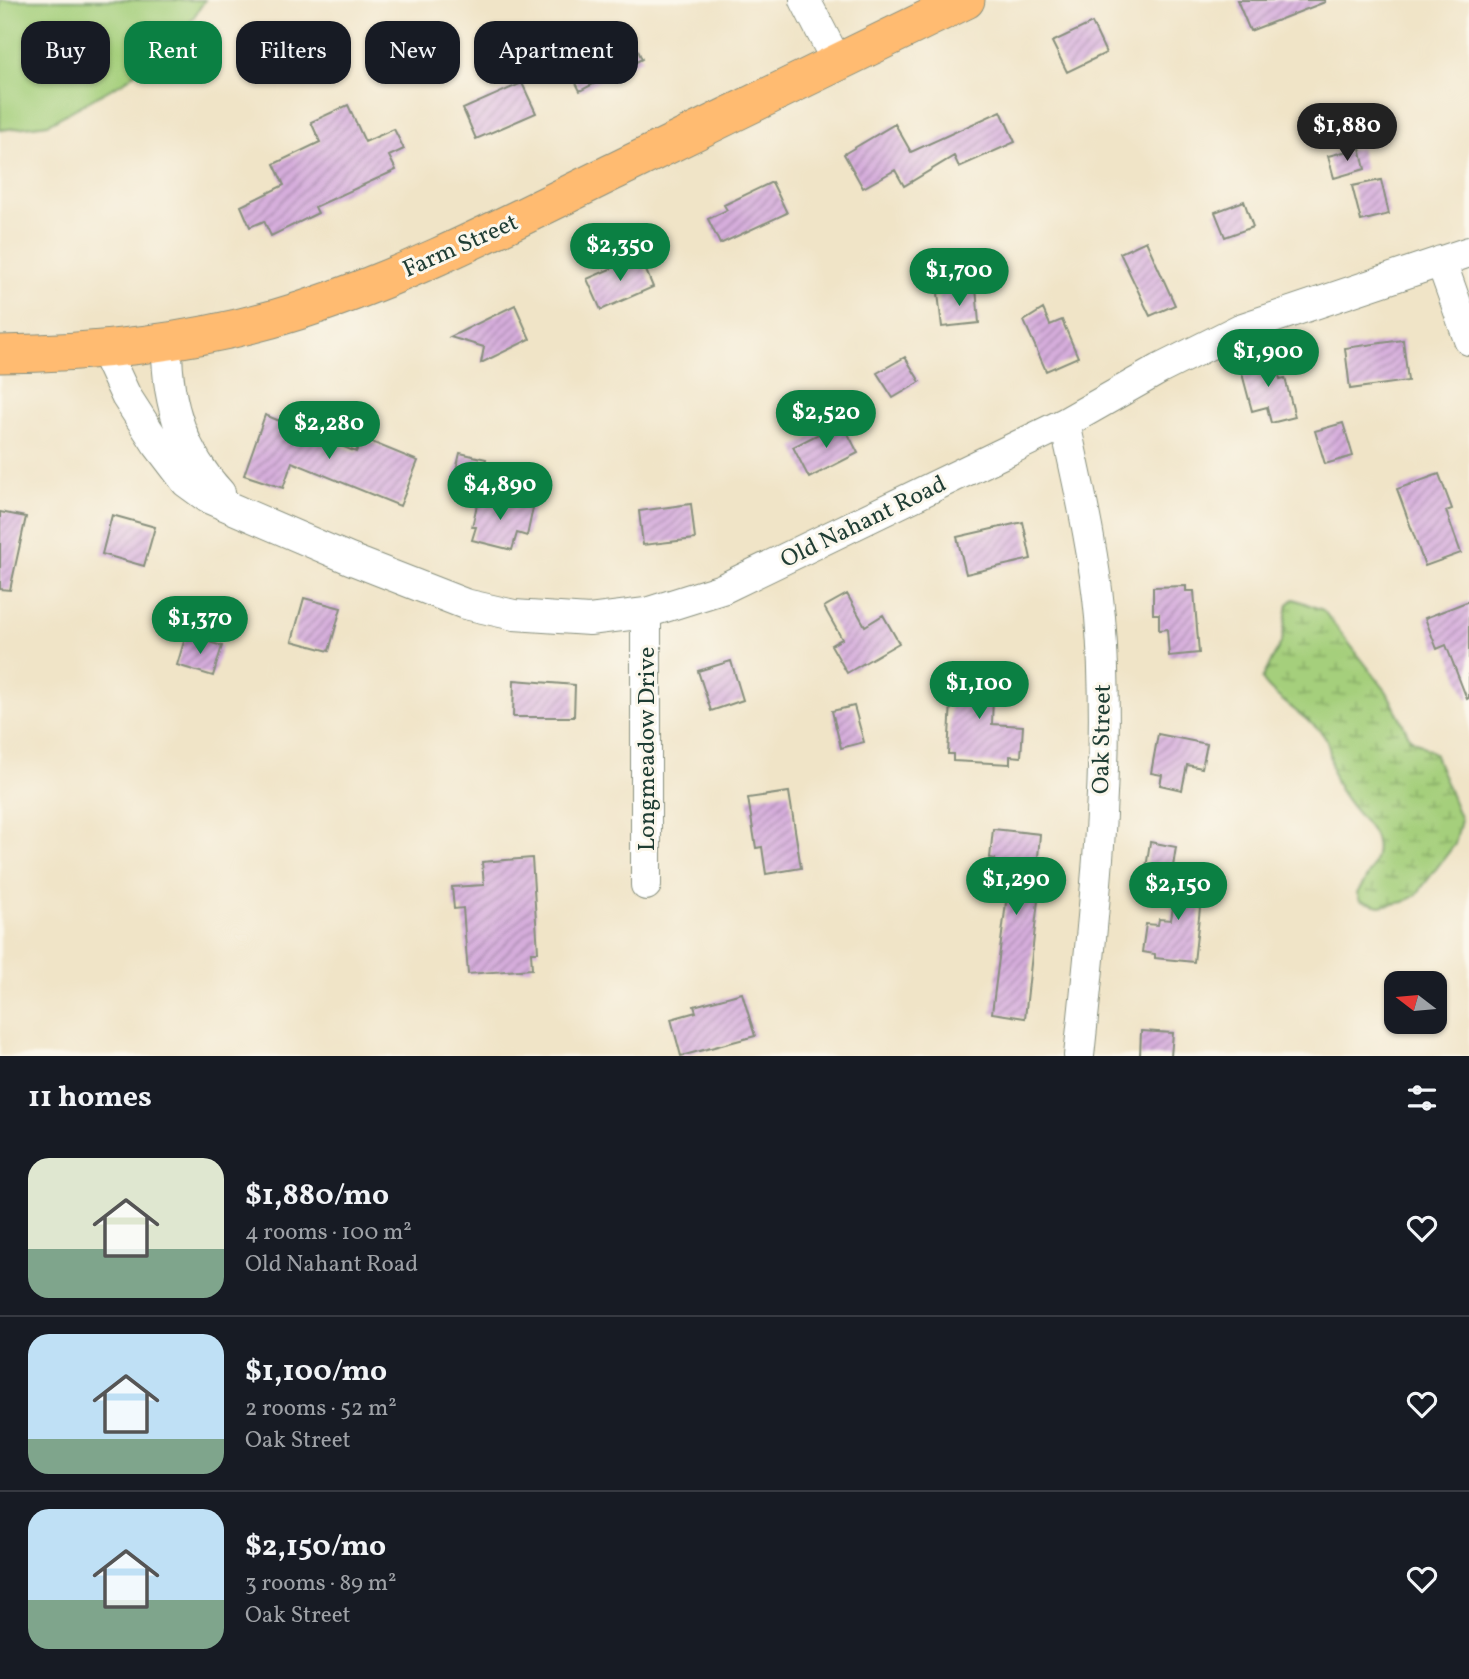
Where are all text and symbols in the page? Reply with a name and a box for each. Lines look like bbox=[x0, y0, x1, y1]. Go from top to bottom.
chip: Buy bbox=[21, 21, 110, 84]
chip: Rent bbox=[124, 21, 222, 84]
chip: Filters bbox=[236, 21, 351, 84]
chip: New bbox=[365, 21, 460, 84]
chip: Apartment bbox=[474, 21, 638, 84]
pin: $1,880 bbox=[1290, 104, 1404, 163]
text: $1,880 bbox=[1313, 110, 1381, 142]
street label: Farm Street bbox=[398, 206, 524, 287]
pin: $2,350 bbox=[563, 224, 677, 283]
text: $2,350 bbox=[586, 230, 654, 262]
pin: $1,700 bbox=[902, 248, 1016, 308]
text: $1,700 bbox=[926, 255, 992, 287]
pin: $1,900 bbox=[1211, 330, 1325, 389]
text: $1,900 bbox=[1233, 336, 1303, 368]
pin: $2,520 bbox=[769, 391, 883, 450]
text: $2,520 bbox=[792, 397, 860, 429]
pin: $2,280 bbox=[272, 402, 386, 461]
text: $2,280 bbox=[294, 408, 364, 440]
pin: $4,890 bbox=[443, 462, 557, 522]
street label: Old Nahant Road bbox=[775, 468, 953, 578]
text: $4,890 bbox=[463, 469, 537, 501]
pin: $1,370 bbox=[143, 596, 257, 656]
text: $1,370 bbox=[168, 603, 232, 635]
street label: Longmeadow Drive bbox=[631, 647, 665, 851]
pin: $1,100 bbox=[922, 662, 1036, 721]
text: $1,100 bbox=[946, 668, 1012, 700]
street label: Oak Street bbox=[1085, 684, 1121, 794]
pin: $1,290 bbox=[959, 858, 1073, 917]
pin: $2,150 bbox=[1121, 862, 1235, 922]
text: $1,290 bbox=[982, 864, 1050, 896]
text: $2,150 bbox=[1145, 869, 1211, 901]
north arrow bbox=[1384, 971, 1447, 1034]
map controls bbox=[1384, 971, 1447, 1034]
text: 11 homes bbox=[28, 1077, 152, 1119]
icon: filters bbox=[1403, 1079, 1441, 1117]
text: $1,880/mo bbox=[245, 1175, 389, 1217]
icon: home bbox=[84, 1186, 168, 1270]
icon: heart bbox=[1403, 1209, 1441, 1247]
text: 4 rooms · 100 m² bbox=[245, 1217, 412, 1249]
text: Old Nahant Road bbox=[245, 1249, 418, 1281]
text: $1,100/mo bbox=[245, 1351, 387, 1393]
icon: home bbox=[84, 1362, 168, 1446]
icon: heart bbox=[1403, 1385, 1441, 1423]
text: 2 rooms · 52 m² bbox=[245, 1393, 397, 1425]
text: Oak Street bbox=[245, 1425, 351, 1457]
text: $2,150/mo bbox=[245, 1526, 386, 1568]
icon: home bbox=[84, 1537, 168, 1621]
icon: heart bbox=[1403, 1560, 1441, 1598]
text: 3 rooms · 89 m² bbox=[245, 1568, 397, 1600]
text: Oak Street bbox=[245, 1600, 351, 1632]

